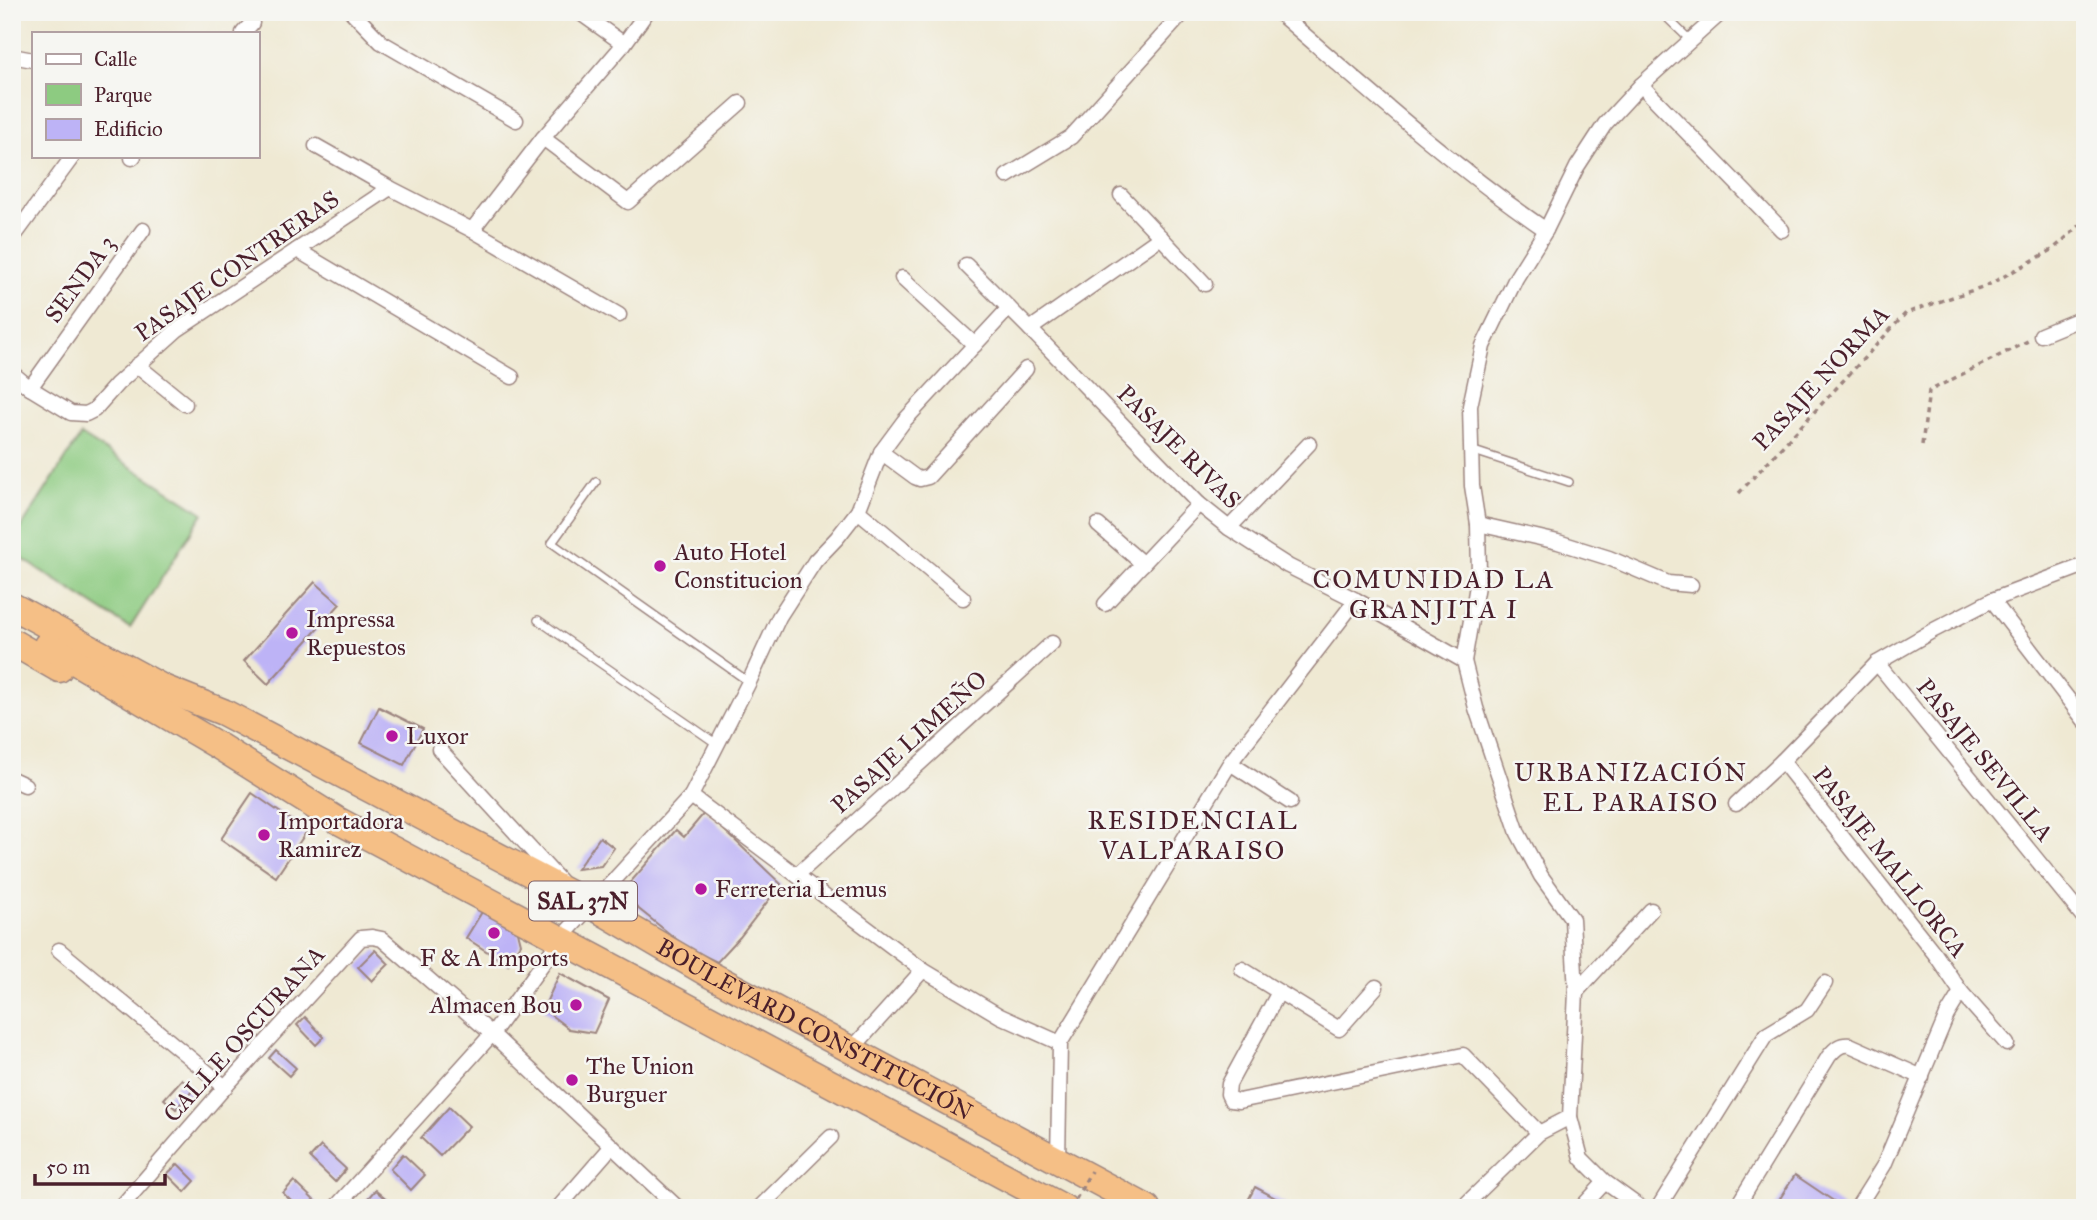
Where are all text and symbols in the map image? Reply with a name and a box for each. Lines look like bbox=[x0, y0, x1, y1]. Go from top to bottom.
legend bbox=[32, 32, 259, 158]
text: Calle bbox=[94, 46, 137, 72]
text: Parque bbox=[94, 82, 153, 108]
text: Edificio bbox=[94, 116, 163, 142]
street label: PASAJE CONTRERAS bbox=[129, 184, 345, 348]
street label: SENDA 3 bbox=[38, 229, 122, 329]
street label: PASAJE NORMA bbox=[1746, 300, 1896, 456]
street label: PASAJE RIVAS bbox=[1111, 379, 1247, 515]
place label: Auto Hotel Constitucion bbox=[673, 537, 803, 595]
marker: Auto Hotel Constitucion bbox=[652, 558, 668, 574]
district label: COMUNIDAD LA GRANJITA I bbox=[1313, 563, 1555, 625]
place label: Impressa Repuestos bbox=[306, 604, 406, 662]
marker: Impressa Repuestos bbox=[284, 625, 300, 641]
street label: PASAJE LIMEÑO bbox=[825, 664, 993, 820]
street label: PASAJE SEVILLA bbox=[1910, 673, 2060, 847]
place label: Luxor bbox=[406, 721, 468, 751]
marker: Luxor bbox=[384, 728, 400, 744]
district label: URBANIZACIÓN EL PARAISO bbox=[1514, 756, 1748, 818]
street label: PASAJE MALLORCA bbox=[1806, 761, 1974, 963]
district label: RESIDENCIAL VALPARAISO bbox=[1087, 804, 1299, 866]
place label: Importadora Ramirez bbox=[278, 806, 405, 864]
marker: Importadora Ramirez bbox=[256, 827, 272, 843]
place label: Ferreteria Lemus bbox=[715, 874, 887, 904]
marker: Ferreteria Lemus bbox=[693, 881, 709, 897]
road number: SAL 37N bbox=[529, 882, 637, 920]
marker: F & A Imports bbox=[486, 925, 502, 941]
street label: BOULEVARD CONSTITUCIÓN bbox=[651, 932, 978, 1127]
street label: CALLE OSCURANA bbox=[157, 940, 331, 1128]
place label: F & A Imports bbox=[420, 943, 568, 973]
place label: Almacen Bou bbox=[429, 990, 562, 1020]
marker: Almacen Bou bbox=[568, 997, 584, 1013]
place label: The Union Burguer bbox=[586, 1051, 694, 1109]
marker: The Union Burguer bbox=[564, 1072, 580, 1088]
scale bar bbox=[35, 1143, 164, 1187]
text: 50 m bbox=[46, 1154, 91, 1180]

